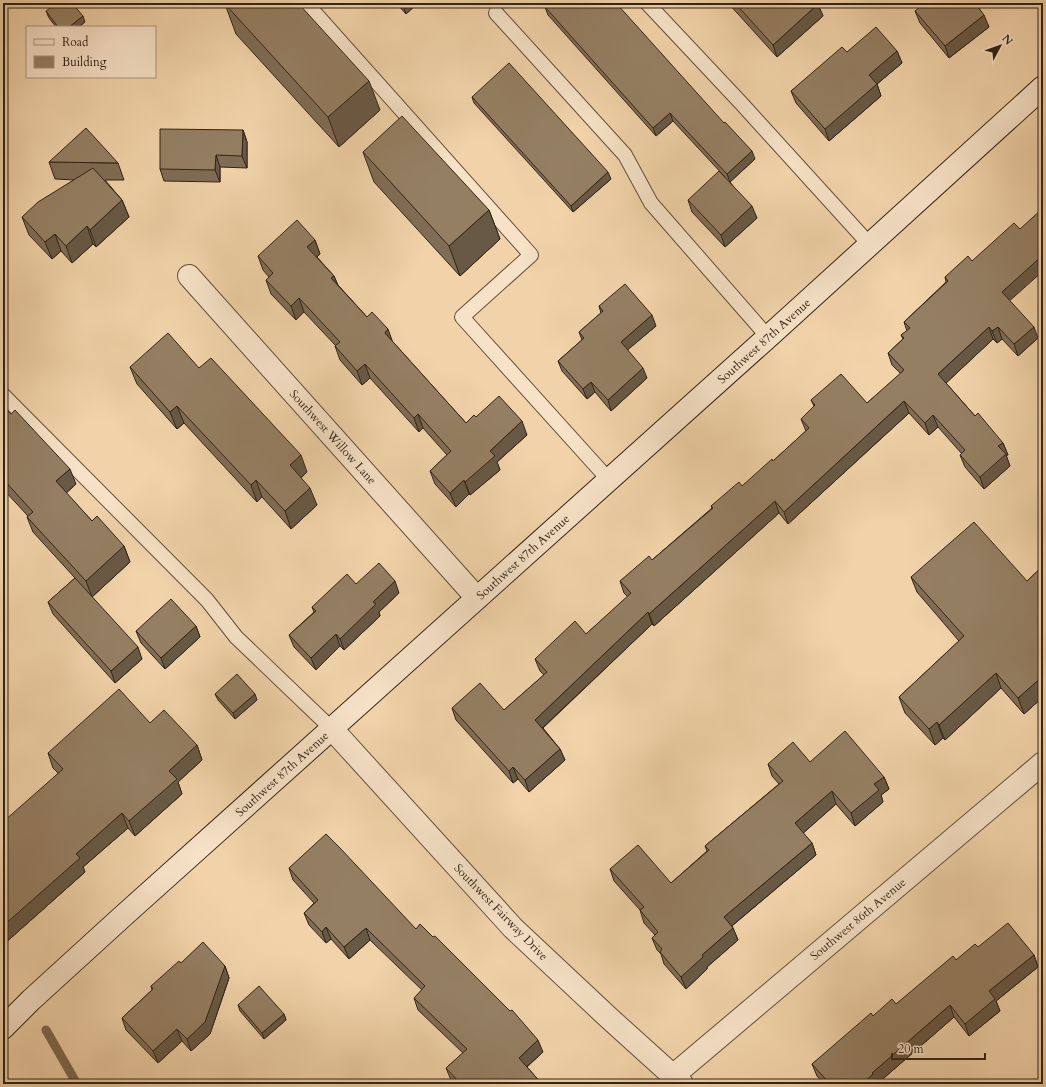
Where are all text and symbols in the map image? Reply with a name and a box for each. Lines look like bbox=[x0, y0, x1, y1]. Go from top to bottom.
legend bbox=[26, 26, 156, 78]
north arrow bbox=[980, 26, 1020, 66]
text: N bbox=[998, 31, 1016, 49]
text: Road bbox=[62, 34, 89, 50]
text: Building bbox=[62, 54, 107, 70]
street label: Southwest 87th Avenue bbox=[714, 295, 814, 387]
street label: Southwest Willow Lane bbox=[286, 386, 380, 488]
street label: Southwest 87th Avenue bbox=[473, 511, 573, 603]
street label: Southwest 87th Avenue bbox=[232, 728, 332, 820]
street label: Southwest Fairway Drive bbox=[451, 860, 551, 964]
street label: Southwest 86th Avenue bbox=[807, 874, 909, 964]
scale bar bbox=[892, 1035, 985, 1061]
text: 20 m bbox=[898, 1041, 925, 1057]

